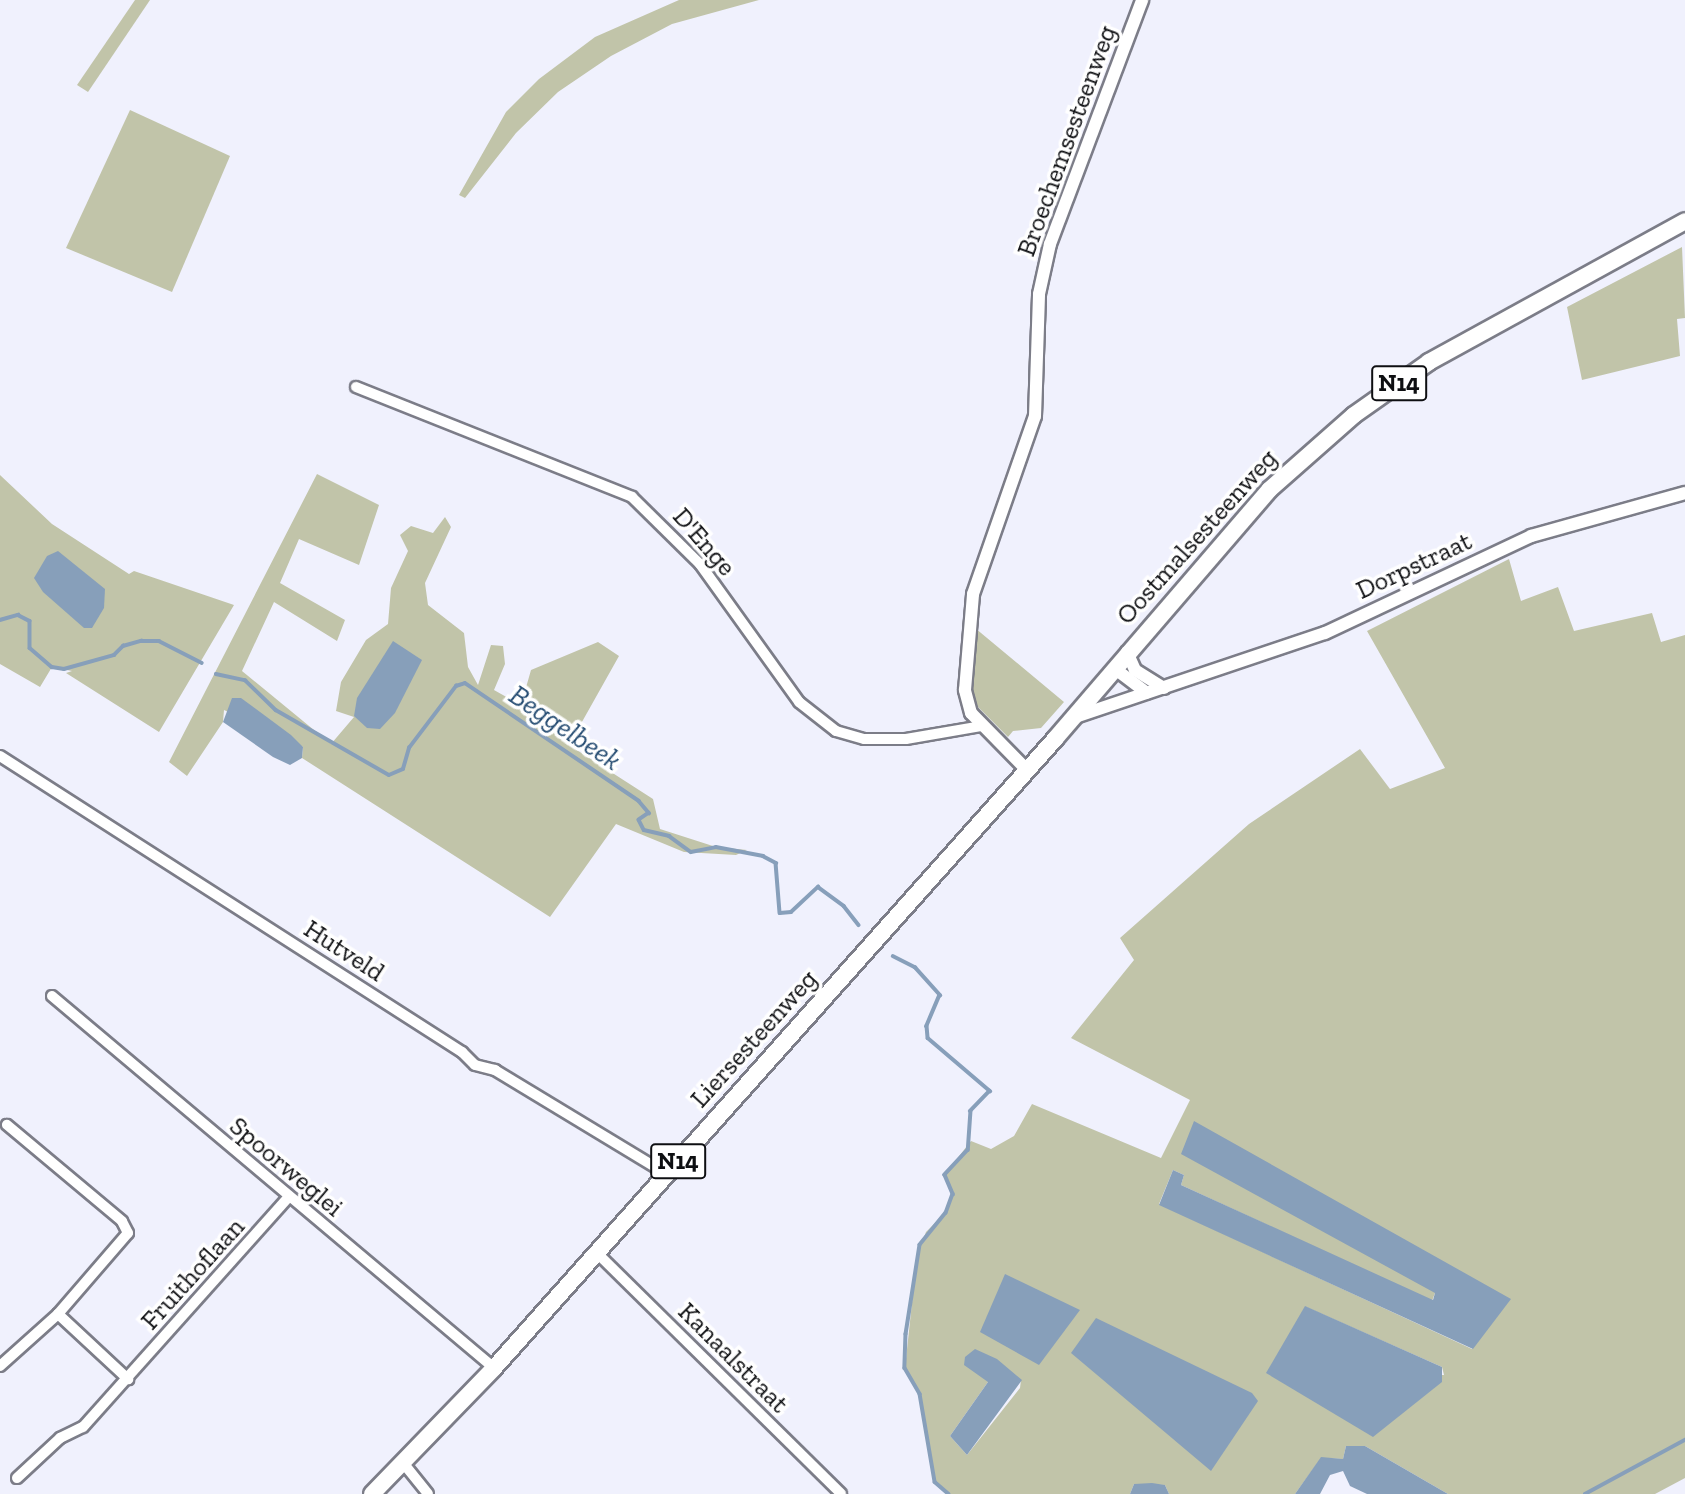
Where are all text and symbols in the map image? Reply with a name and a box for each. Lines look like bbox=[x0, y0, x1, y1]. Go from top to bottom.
street label: Broechemsesteenweg bbox=[1011, 21, 1123, 261]
road number: N14 bbox=[1371, 362, 1427, 404]
street label: Oostmalsesteenweg bbox=[1110, 443, 1284, 631]
street label: D'Enge bbox=[666, 502, 742, 582]
street label: Dorpstraat bbox=[1351, 526, 1477, 606]
water label: Beggelbeek bbox=[503, 678, 627, 778]
street label: Hutveld bbox=[298, 914, 390, 988]
street label: Liersesteenweg bbox=[684, 964, 824, 1114]
street label: Spoorweglei bbox=[223, 1111, 349, 1223]
road number: N14 bbox=[650, 1140, 706, 1182]
street label: Fruithoflaan bbox=[135, 1212, 251, 1336]
street label: Kanaalstraat bbox=[671, 1296, 795, 1420]

